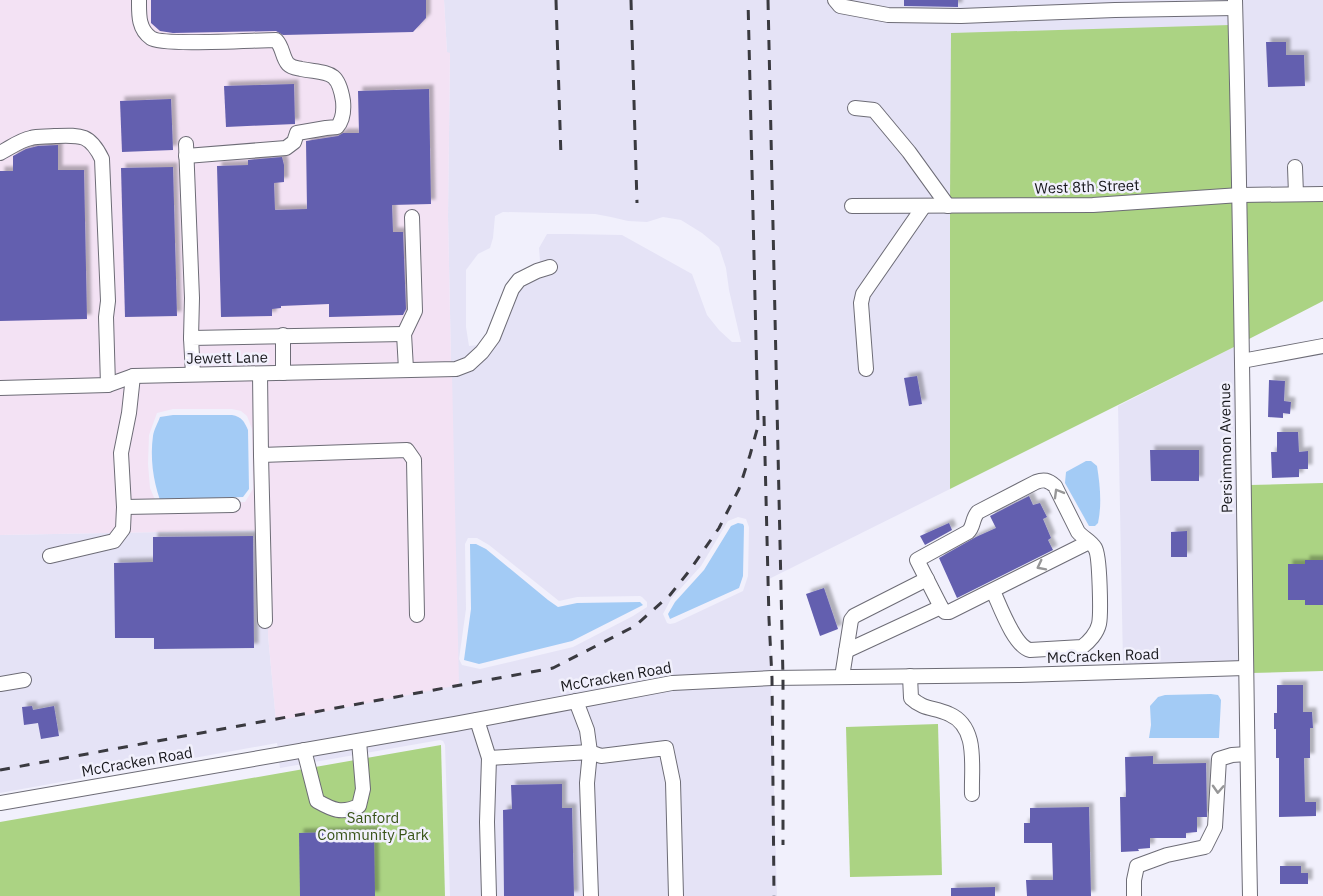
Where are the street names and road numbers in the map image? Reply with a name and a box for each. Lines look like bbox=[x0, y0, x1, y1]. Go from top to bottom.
street label: West 8th Street bbox=[1034, 175, 1140, 198]
street label: Jewett Lane bbox=[186, 347, 268, 368]
street label: Persimmon Avenue bbox=[1215, 383, 1236, 513]
street label: McCracken Road bbox=[1046, 644, 1160, 667]
street label: McCracken Road bbox=[559, 657, 673, 696]
street label: McCracken Road bbox=[80, 742, 194, 781]

